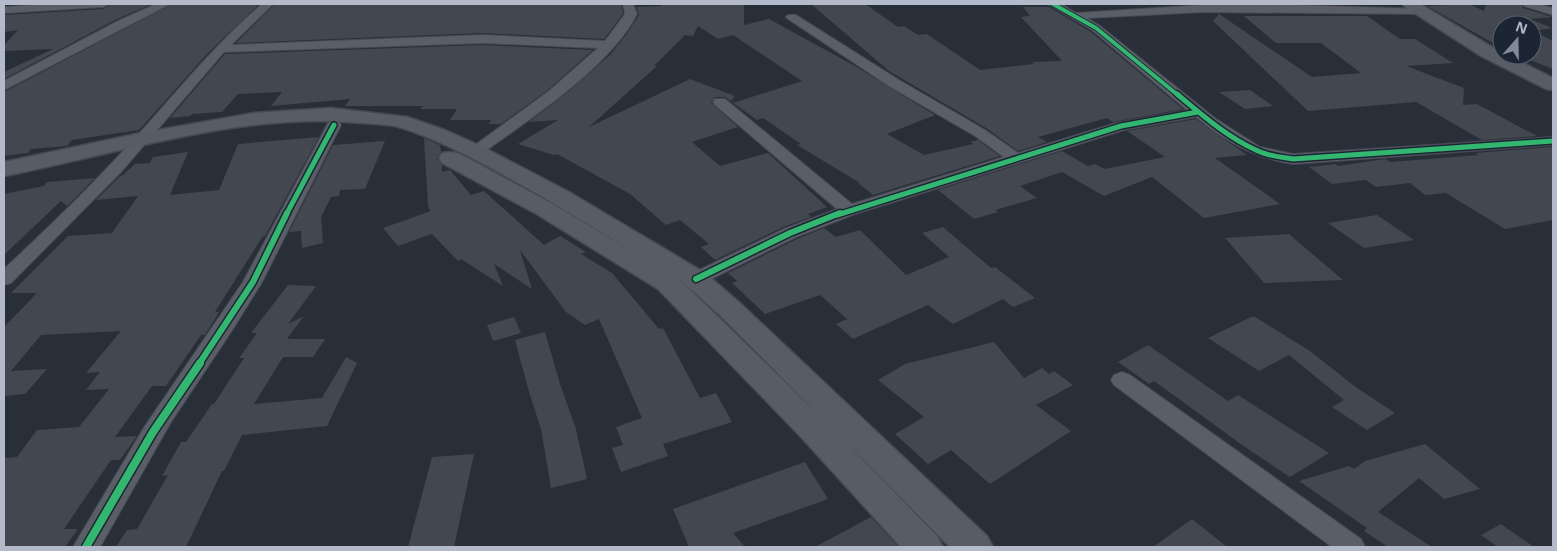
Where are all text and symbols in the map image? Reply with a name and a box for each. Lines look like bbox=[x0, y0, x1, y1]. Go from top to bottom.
north arrow bbox=[1492, 15, 1542, 65]
text: N bbox=[1513, 16, 1530, 38]

